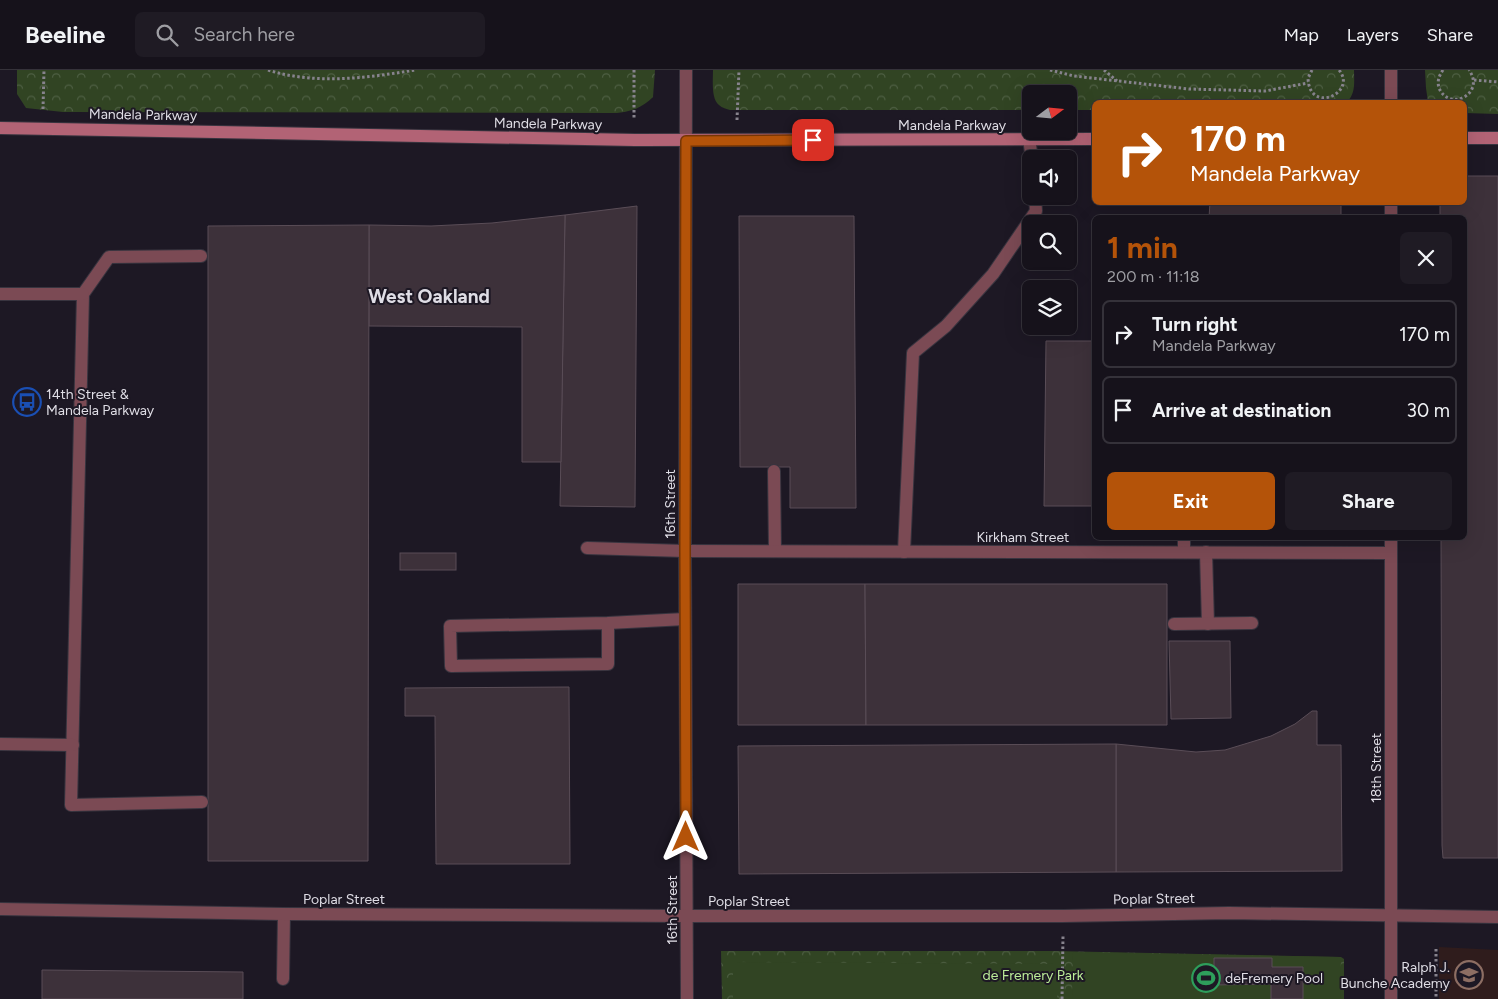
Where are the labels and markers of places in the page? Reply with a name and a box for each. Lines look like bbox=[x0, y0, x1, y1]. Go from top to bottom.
pin bbox=[792, 119, 834, 161]
place label: 14th Street & Mandela Parkway bbox=[46, 386, 155, 419]
bus stop icon: 14th Street & Mandela Parkway bbox=[12, 387, 42, 417]
place label: Ralph J. Bunche Academy bbox=[1340, 959, 1451, 992]
school or university icon: Ralph J. Bunche Academy bbox=[1454, 960, 1484, 990]
sports icon: deFremery Pool bbox=[1191, 963, 1221, 993]
place label: deFremery Pool bbox=[1225, 970, 1323, 987]

